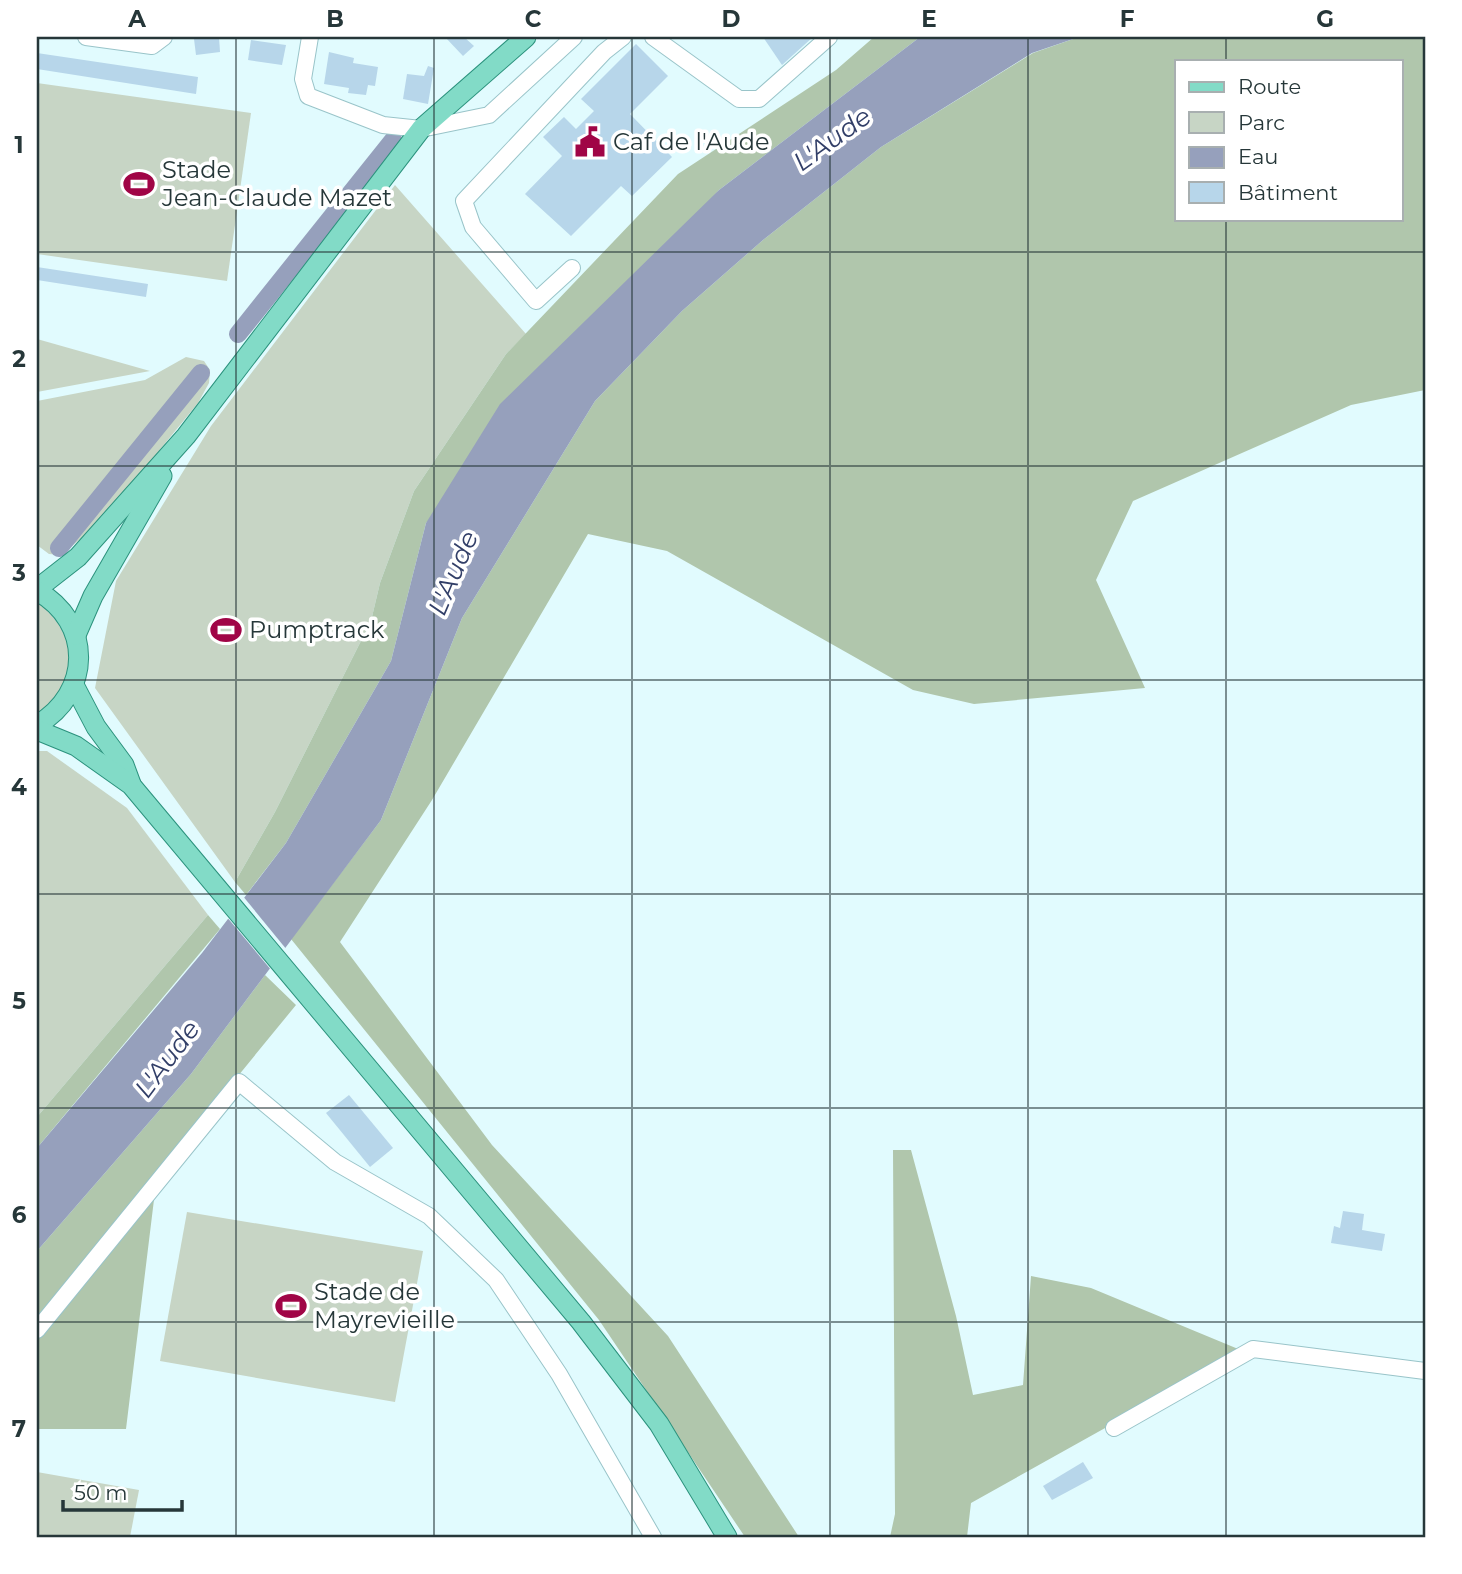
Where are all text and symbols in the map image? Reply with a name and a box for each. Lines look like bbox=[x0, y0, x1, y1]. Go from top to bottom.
text: A bbox=[127, 5, 146, 33]
text: B bbox=[326, 5, 344, 33]
text: C bbox=[525, 5, 542, 33]
text: D bbox=[722, 5, 741, 33]
text: E bbox=[921, 5, 937, 33]
text: F bbox=[1120, 5, 1135, 33]
text: G bbox=[1316, 5, 1334, 33]
legend bbox=[1175, 60, 1402, 220]
text: Route bbox=[1238, 74, 1301, 99]
water label: L'Aude bbox=[787, 100, 877, 178]
text: Parc bbox=[1238, 110, 1285, 135]
public building icon: Caf de l'Aude bbox=[573, 125, 607, 159]
place label: Caf de l'Aude bbox=[613, 127, 770, 156]
text: 1 bbox=[14, 131, 24, 159]
text: Eau bbox=[1238, 144, 1278, 169]
place label: Stade Jean-Claude Mazet bbox=[161, 155, 392, 212]
sports icon: Stade Jean-Claude Mazet bbox=[122, 167, 156, 201]
text: Bâtiment bbox=[1238, 180, 1338, 205]
text: 2 bbox=[12, 345, 26, 373]
water label: L'Aude bbox=[421, 526, 485, 620]
text: 3 bbox=[11, 559, 26, 587]
sports icon: Pumptrack bbox=[209, 613, 243, 647]
place label: Pumptrack bbox=[249, 615, 385, 644]
text: 4 bbox=[11, 773, 27, 801]
text: 5 bbox=[12, 987, 26, 1015]
water label: L'Aude bbox=[128, 1014, 206, 1104]
text: 6 bbox=[12, 1201, 27, 1229]
place label: Stade de Mayrevieille bbox=[314, 1277, 455, 1334]
sports icon: Stade de Mayrevieille bbox=[274, 1289, 308, 1323]
text: 7 bbox=[12, 1415, 26, 1443]
scale bar bbox=[63, 1469, 182, 1513]
text: 50 m bbox=[74, 1480, 128, 1505]

